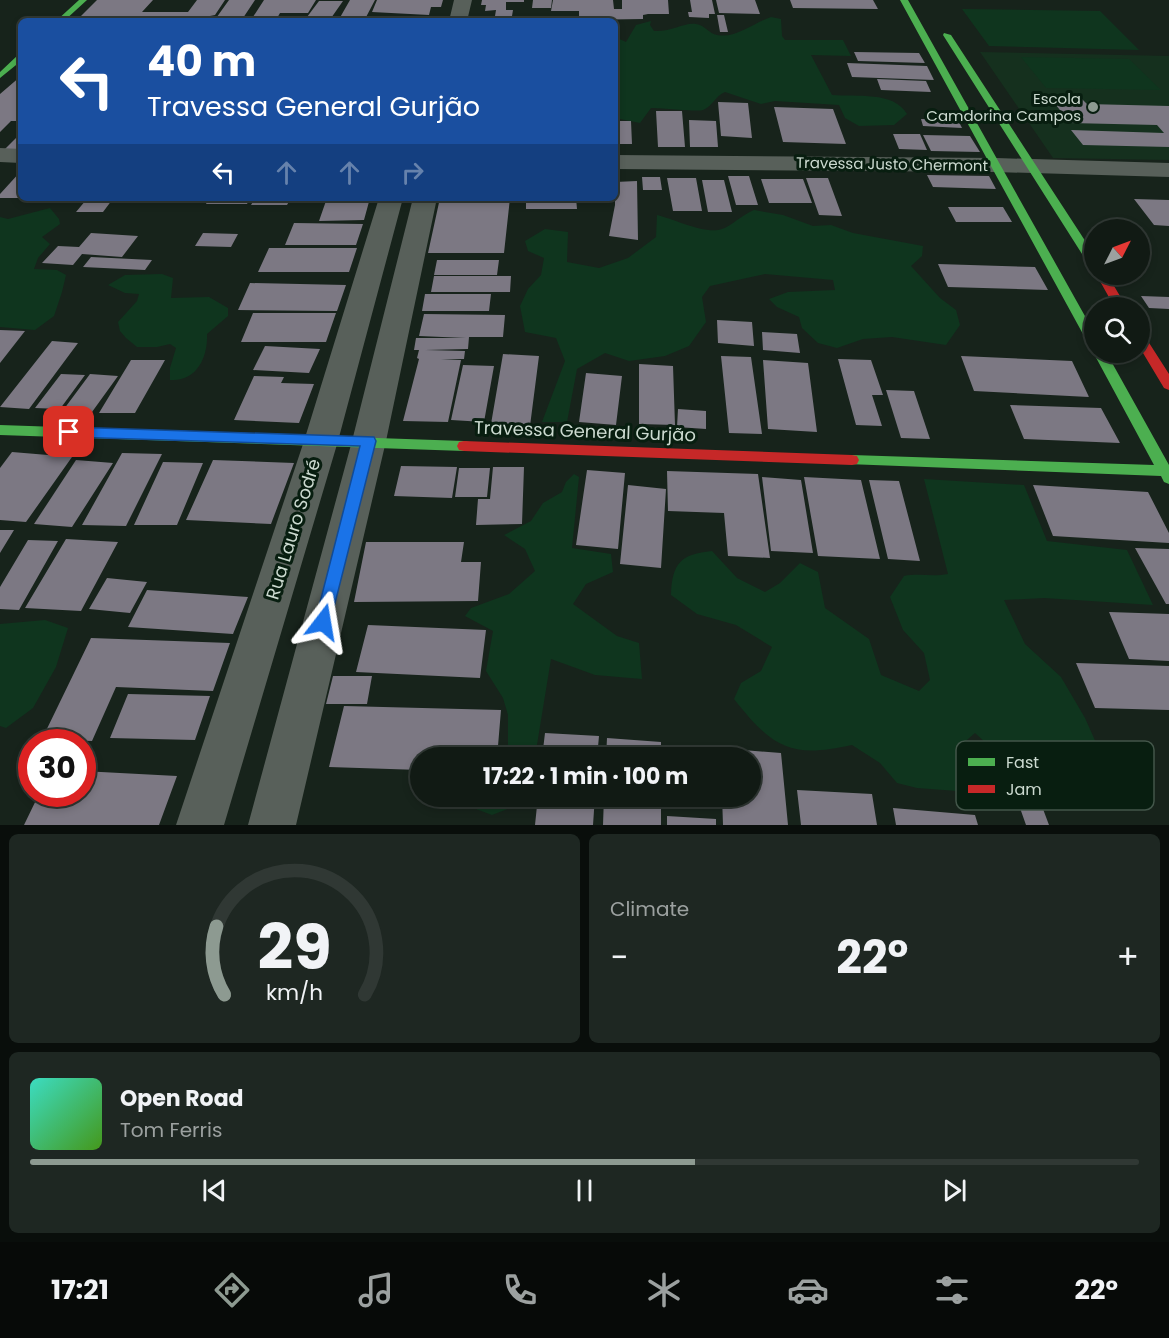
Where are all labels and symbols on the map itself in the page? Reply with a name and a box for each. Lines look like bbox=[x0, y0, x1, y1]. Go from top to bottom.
place label: Escola Camdorina Campos bbox=[926, 88, 1081, 126]
marker: Escola Camdorina Campos bbox=[1086, 100, 1100, 114]
street label: Travessa Justo Chermont bbox=[796, 152, 988, 176]
north arrow bbox=[1084, 219, 1150, 285]
pin bbox=[43, 406, 94, 457]
street label: Travessa General Gurjão bbox=[474, 415, 696, 447]
street label: Rua Lauro Sodré bbox=[260, 455, 326, 603]
position arrow bbox=[291, 590, 355, 654]
speed limit sign: 30 bbox=[18, 729, 96, 807]
legend bbox=[956, 741, 1154, 810]
text: Fast bbox=[1006, 751, 1039, 774]
text: Jam bbox=[1006, 778, 1042, 801]

